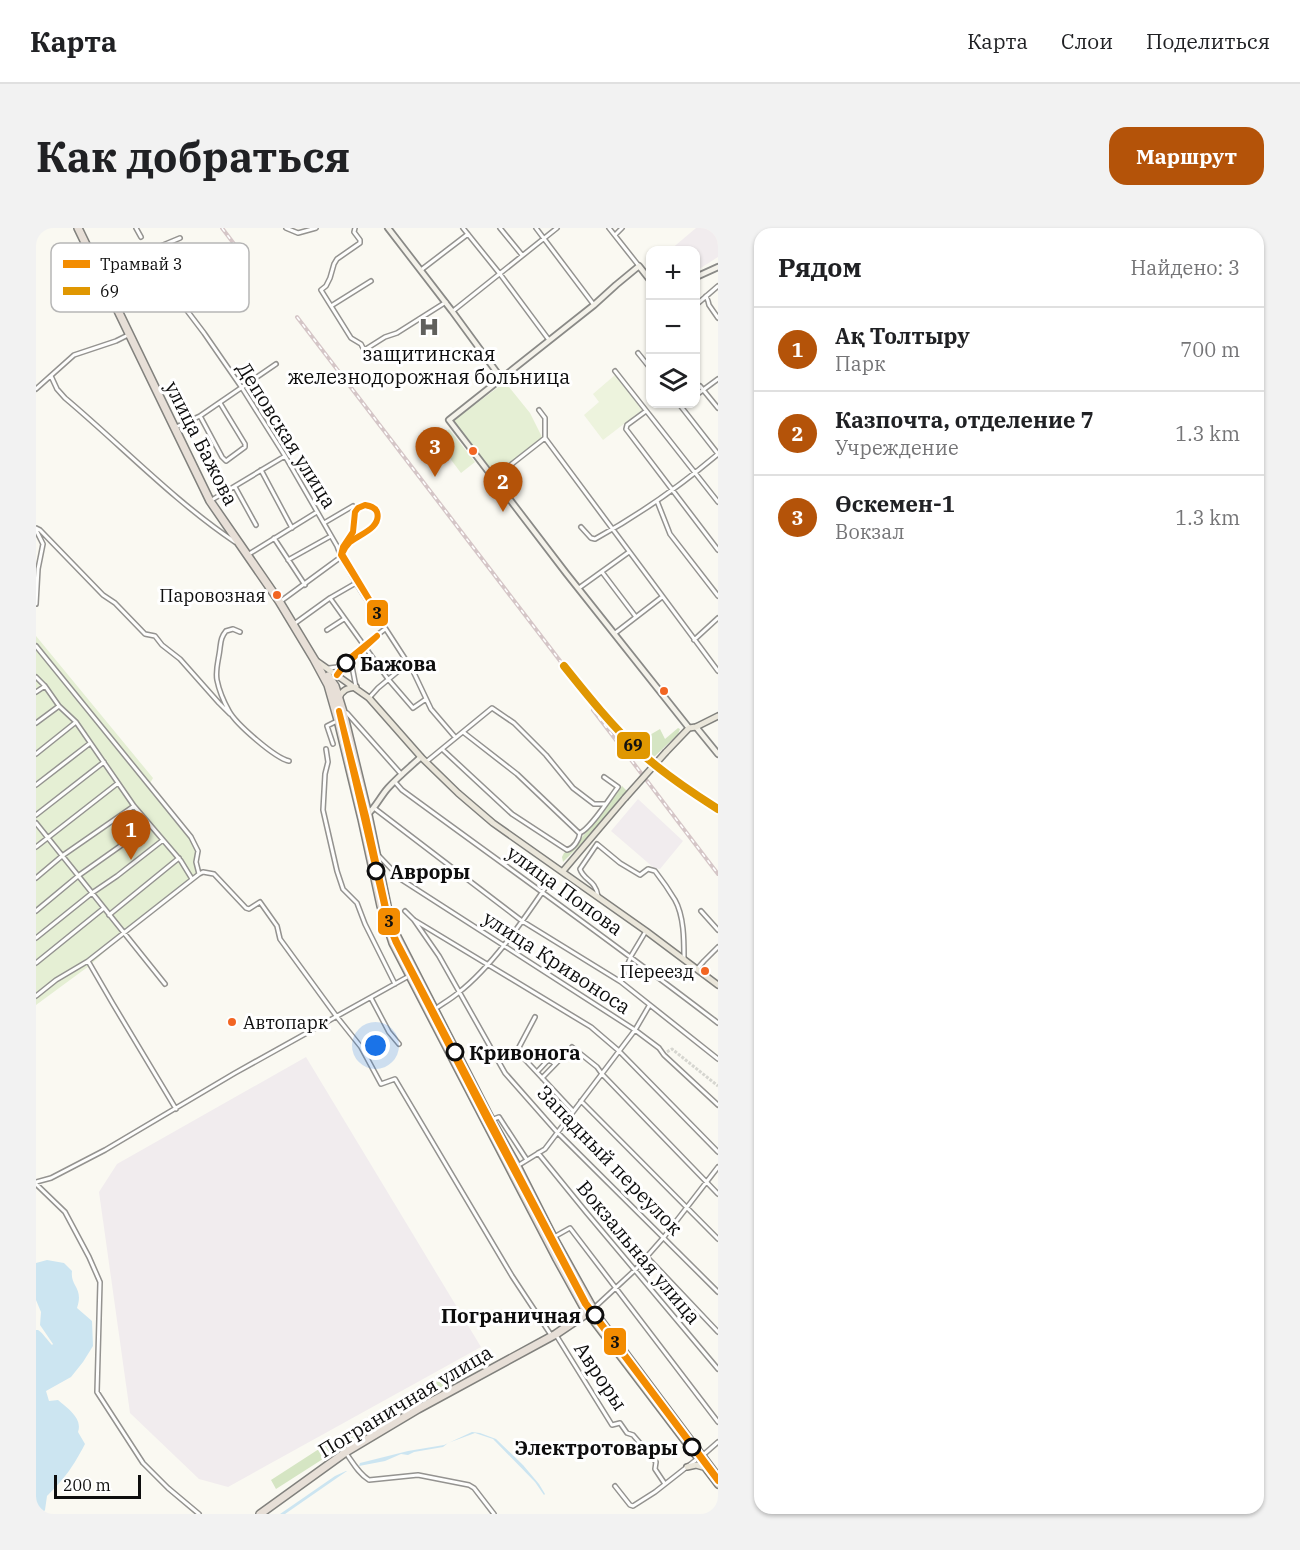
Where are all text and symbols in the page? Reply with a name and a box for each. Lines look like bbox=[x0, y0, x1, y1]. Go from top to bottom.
text: Карта bbox=[30, 23, 117, 60]
text: Карта bbox=[967, 27, 1028, 55]
text: Слои bbox=[1061, 27, 1113, 55]
text: Поделиться bbox=[1146, 27, 1270, 55]
button: Маршрут bbox=[1109, 127, 1264, 185]
text: Как добраться bbox=[36, 129, 350, 184]
legend bbox=[51, 243, 249, 312]
map controls bbox=[646, 246, 700, 408]
button: + bbox=[646, 246, 700, 300]
text: Рядом bbox=[778, 250, 862, 284]
text: Трамвай 3 bbox=[100, 254, 182, 274]
text: Найдено: 3 bbox=[1131, 254, 1240, 281]
text: 69 bbox=[100, 281, 119, 301]
button: − bbox=[646, 300, 700, 354]
hospital icon: защитинская железнодорожная больница bbox=[417, 315, 441, 339]
text: Ақ Толтыру bbox=[835, 321, 970, 350]
text: 1 bbox=[792, 336, 804, 363]
text: 700 m bbox=[1180, 336, 1240, 363]
place label: защитинская железнодорожная больница bbox=[288, 340, 570, 390]
text: Парк bbox=[835, 350, 886, 377]
button: layers bbox=[646, 354, 700, 408]
street label: Деповская улица bbox=[231, 357, 343, 514]
street label: улица Бажова bbox=[159, 376, 245, 510]
text: Казпочта, отделение 7 bbox=[835, 405, 1094, 434]
text: 2 bbox=[792, 420, 804, 447]
text: 1.3 km bbox=[1175, 420, 1240, 447]
pin: 3 bbox=[416, 428, 454, 477]
text: Учреждение bbox=[835, 434, 959, 461]
unlabelled marker bbox=[467, 445, 479, 457]
pin: 2 bbox=[484, 462, 522, 512]
text: Өскемен-1 bbox=[835, 489, 955, 518]
text: 3 bbox=[792, 504, 804, 531]
text: 1.3 km bbox=[1175, 504, 1240, 531]
text: Вокзал bbox=[835, 518, 904, 545]
place label: Паровозная bbox=[159, 584, 266, 607]
marker: Паровозная bbox=[271, 589, 283, 601]
line badge: 3 bbox=[366, 599, 389, 627]
text: 3 bbox=[372, 603, 382, 623]
place label: Бажова bbox=[360, 650, 437, 677]
marker: Бажова bbox=[337, 654, 355, 672]
unlabelled marker bbox=[658, 685, 670, 697]
line badge: 69 bbox=[616, 731, 651, 760]
text: 69 bbox=[623, 735, 643, 755]
pin: 1 bbox=[112, 810, 151, 860]
street label: улица Попова bbox=[501, 839, 629, 941]
place label: Авроры bbox=[390, 858, 470, 885]
marker: Авроры bbox=[367, 862, 385, 880]
street label: улица Кривоноса bbox=[478, 904, 636, 1020]
line badge: 3 bbox=[377, 907, 401, 936]
text: 3 bbox=[384, 911, 394, 931]
place label: Переезд bbox=[620, 960, 694, 983]
marker: Переезд bbox=[699, 965, 711, 977]
place label: Автопарк bbox=[243, 1011, 329, 1034]
marker: Автопарк bbox=[226, 1016, 238, 1028]
your location bbox=[361, 1031, 390, 1060]
place label: Кривонога bbox=[469, 1039, 581, 1066]
marker: Кривонога bbox=[446, 1043, 464, 1061]
street label: Западный переулок bbox=[531, 1079, 689, 1241]
street label: Вокзальная улица bbox=[571, 1174, 707, 1330]
place label: Пограничная bbox=[441, 1302, 581, 1329]
marker: Пограничная bbox=[586, 1306, 604, 1324]
line badge: 3 bbox=[603, 1327, 627, 1356]
text: 3 bbox=[610, 1332, 620, 1352]
street label: Авроры bbox=[568, 1337, 634, 1415]
street label: Пограничная улица bbox=[313, 1338, 497, 1464]
place label: Электротовары bbox=[515, 1434, 678, 1461]
marker: Электротовары bbox=[683, 1438, 701, 1456]
scale bar bbox=[54, 1472, 141, 1500]
text: 200 m bbox=[63, 1475, 111, 1495]

